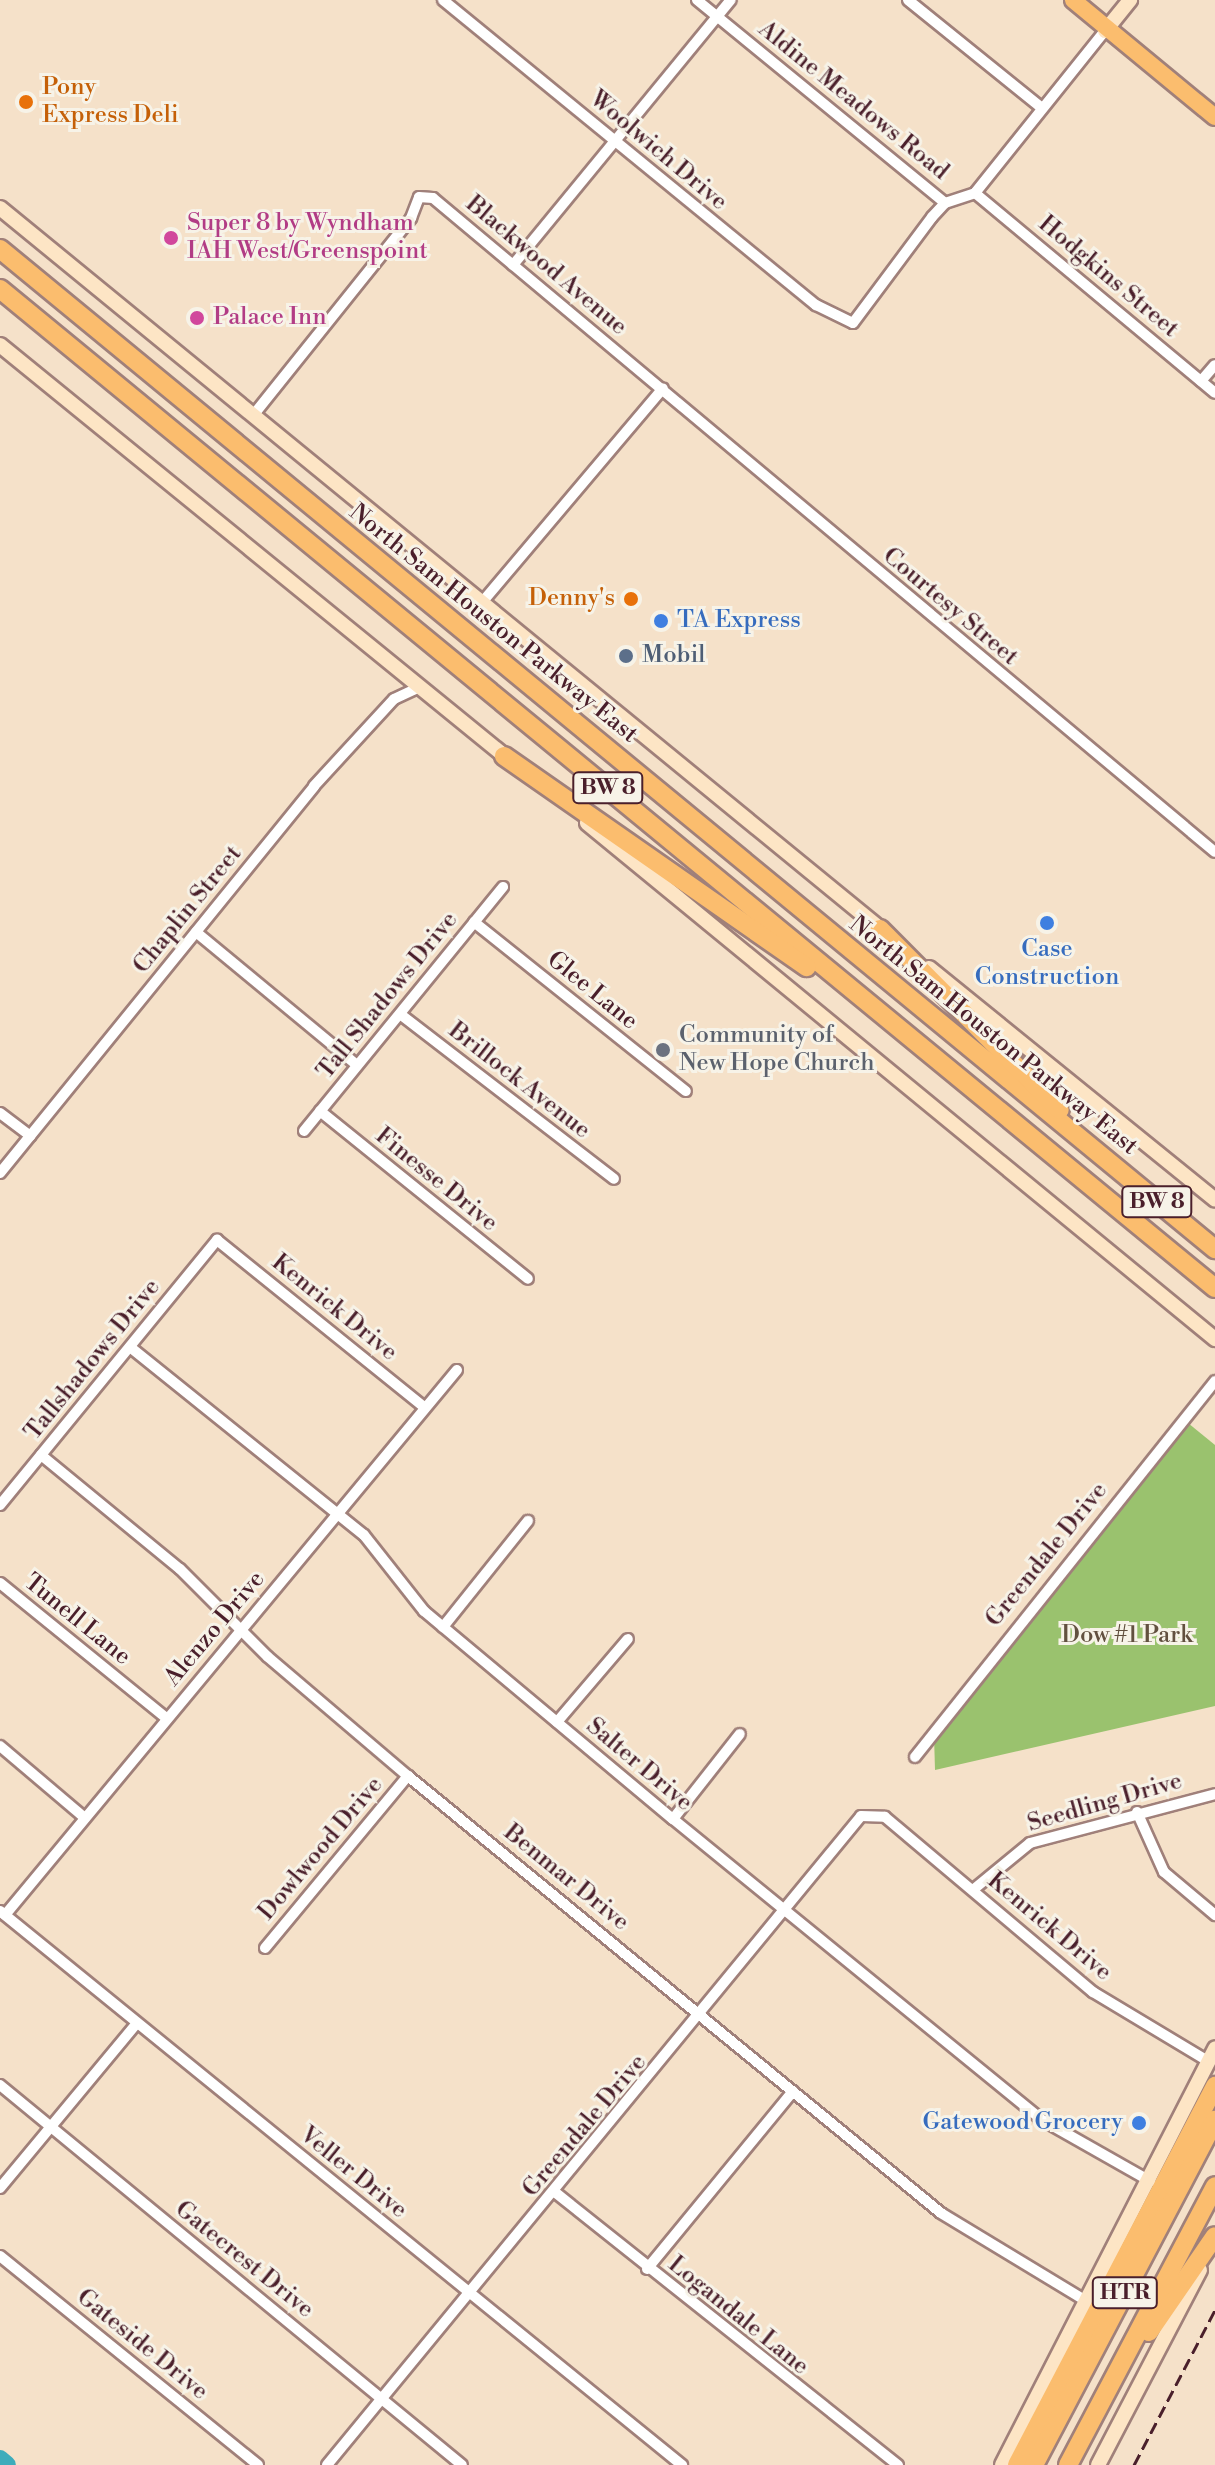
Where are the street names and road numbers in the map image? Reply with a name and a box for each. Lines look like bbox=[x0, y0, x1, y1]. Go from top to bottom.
street label: Aldine Meadows Road bbox=[752, 15, 954, 187]
street label: Woolwich Drive bbox=[583, 85, 733, 217]
street label: Blackwood Avenue bbox=[459, 190, 633, 342]
street label: Hodgkins Street bbox=[1032, 210, 1184, 344]
street label: North Sam Houston Parkway East bbox=[343, 499, 643, 749]
street label: Courtesy Street bbox=[876, 542, 1024, 672]
road number: BW 8 bbox=[572, 770, 644, 806]
street label: Chaplin Street bbox=[128, 840, 248, 980]
street label: Tall Shadows Drive bbox=[312, 906, 464, 1086]
street label: North Sam Houston Parkway East bbox=[843, 911, 1143, 1161]
street label: Glee Lane bbox=[541, 946, 643, 1036]
street label: Brillock Avenue bbox=[442, 1017, 596, 1145]
street label: Finesse Drive bbox=[369, 1122, 503, 1238]
road number: BW 8 bbox=[1121, 1184, 1193, 1220]
street label: Kenrick Drive bbox=[265, 1249, 403, 1367]
street label: Tallshadows Drive bbox=[19, 1274, 167, 1446]
street label: Greendale Drive bbox=[980, 1477, 1114, 1633]
street label: Alenzo Drive bbox=[159, 1566, 271, 1692]
street label: Tunell Lane bbox=[18, 1568, 136, 1672]
street label: Salter Drive bbox=[580, 1712, 698, 1818]
street label: Seedling Drive bbox=[1024, 1767, 1186, 1839]
street label: Dowlwood Drive bbox=[253, 1771, 389, 1927]
street label: Benmar Drive bbox=[498, 1819, 634, 1937]
street label: Kenrick Drive bbox=[981, 1867, 1117, 1987]
street label: Greendale Drive bbox=[517, 2049, 653, 2203]
street label: Veller Drive bbox=[293, 2121, 413, 2225]
street label: Gatecrest Drive bbox=[169, 2195, 319, 2325]
street label: Logandale Lane bbox=[662, 2250, 814, 2382]
road number: HTR bbox=[1091, 2275, 1159, 2311]
street label: Gateside Drive bbox=[71, 2283, 213, 2407]

